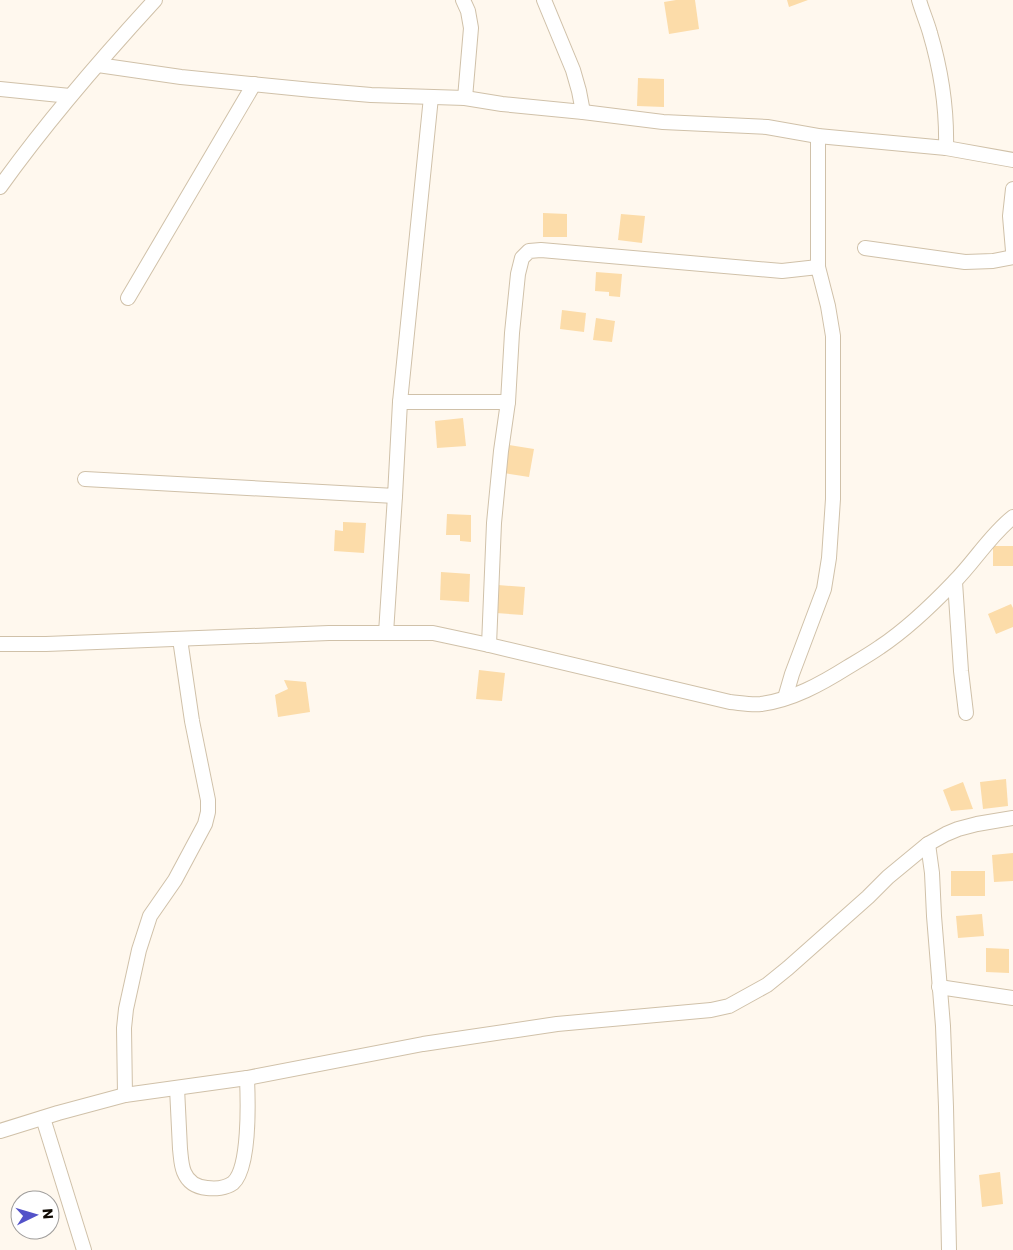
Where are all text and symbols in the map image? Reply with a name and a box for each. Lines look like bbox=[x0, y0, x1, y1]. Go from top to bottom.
north arrow bbox=[10, 1190, 60, 1240]
text: N bbox=[38, 1208, 58, 1220]

